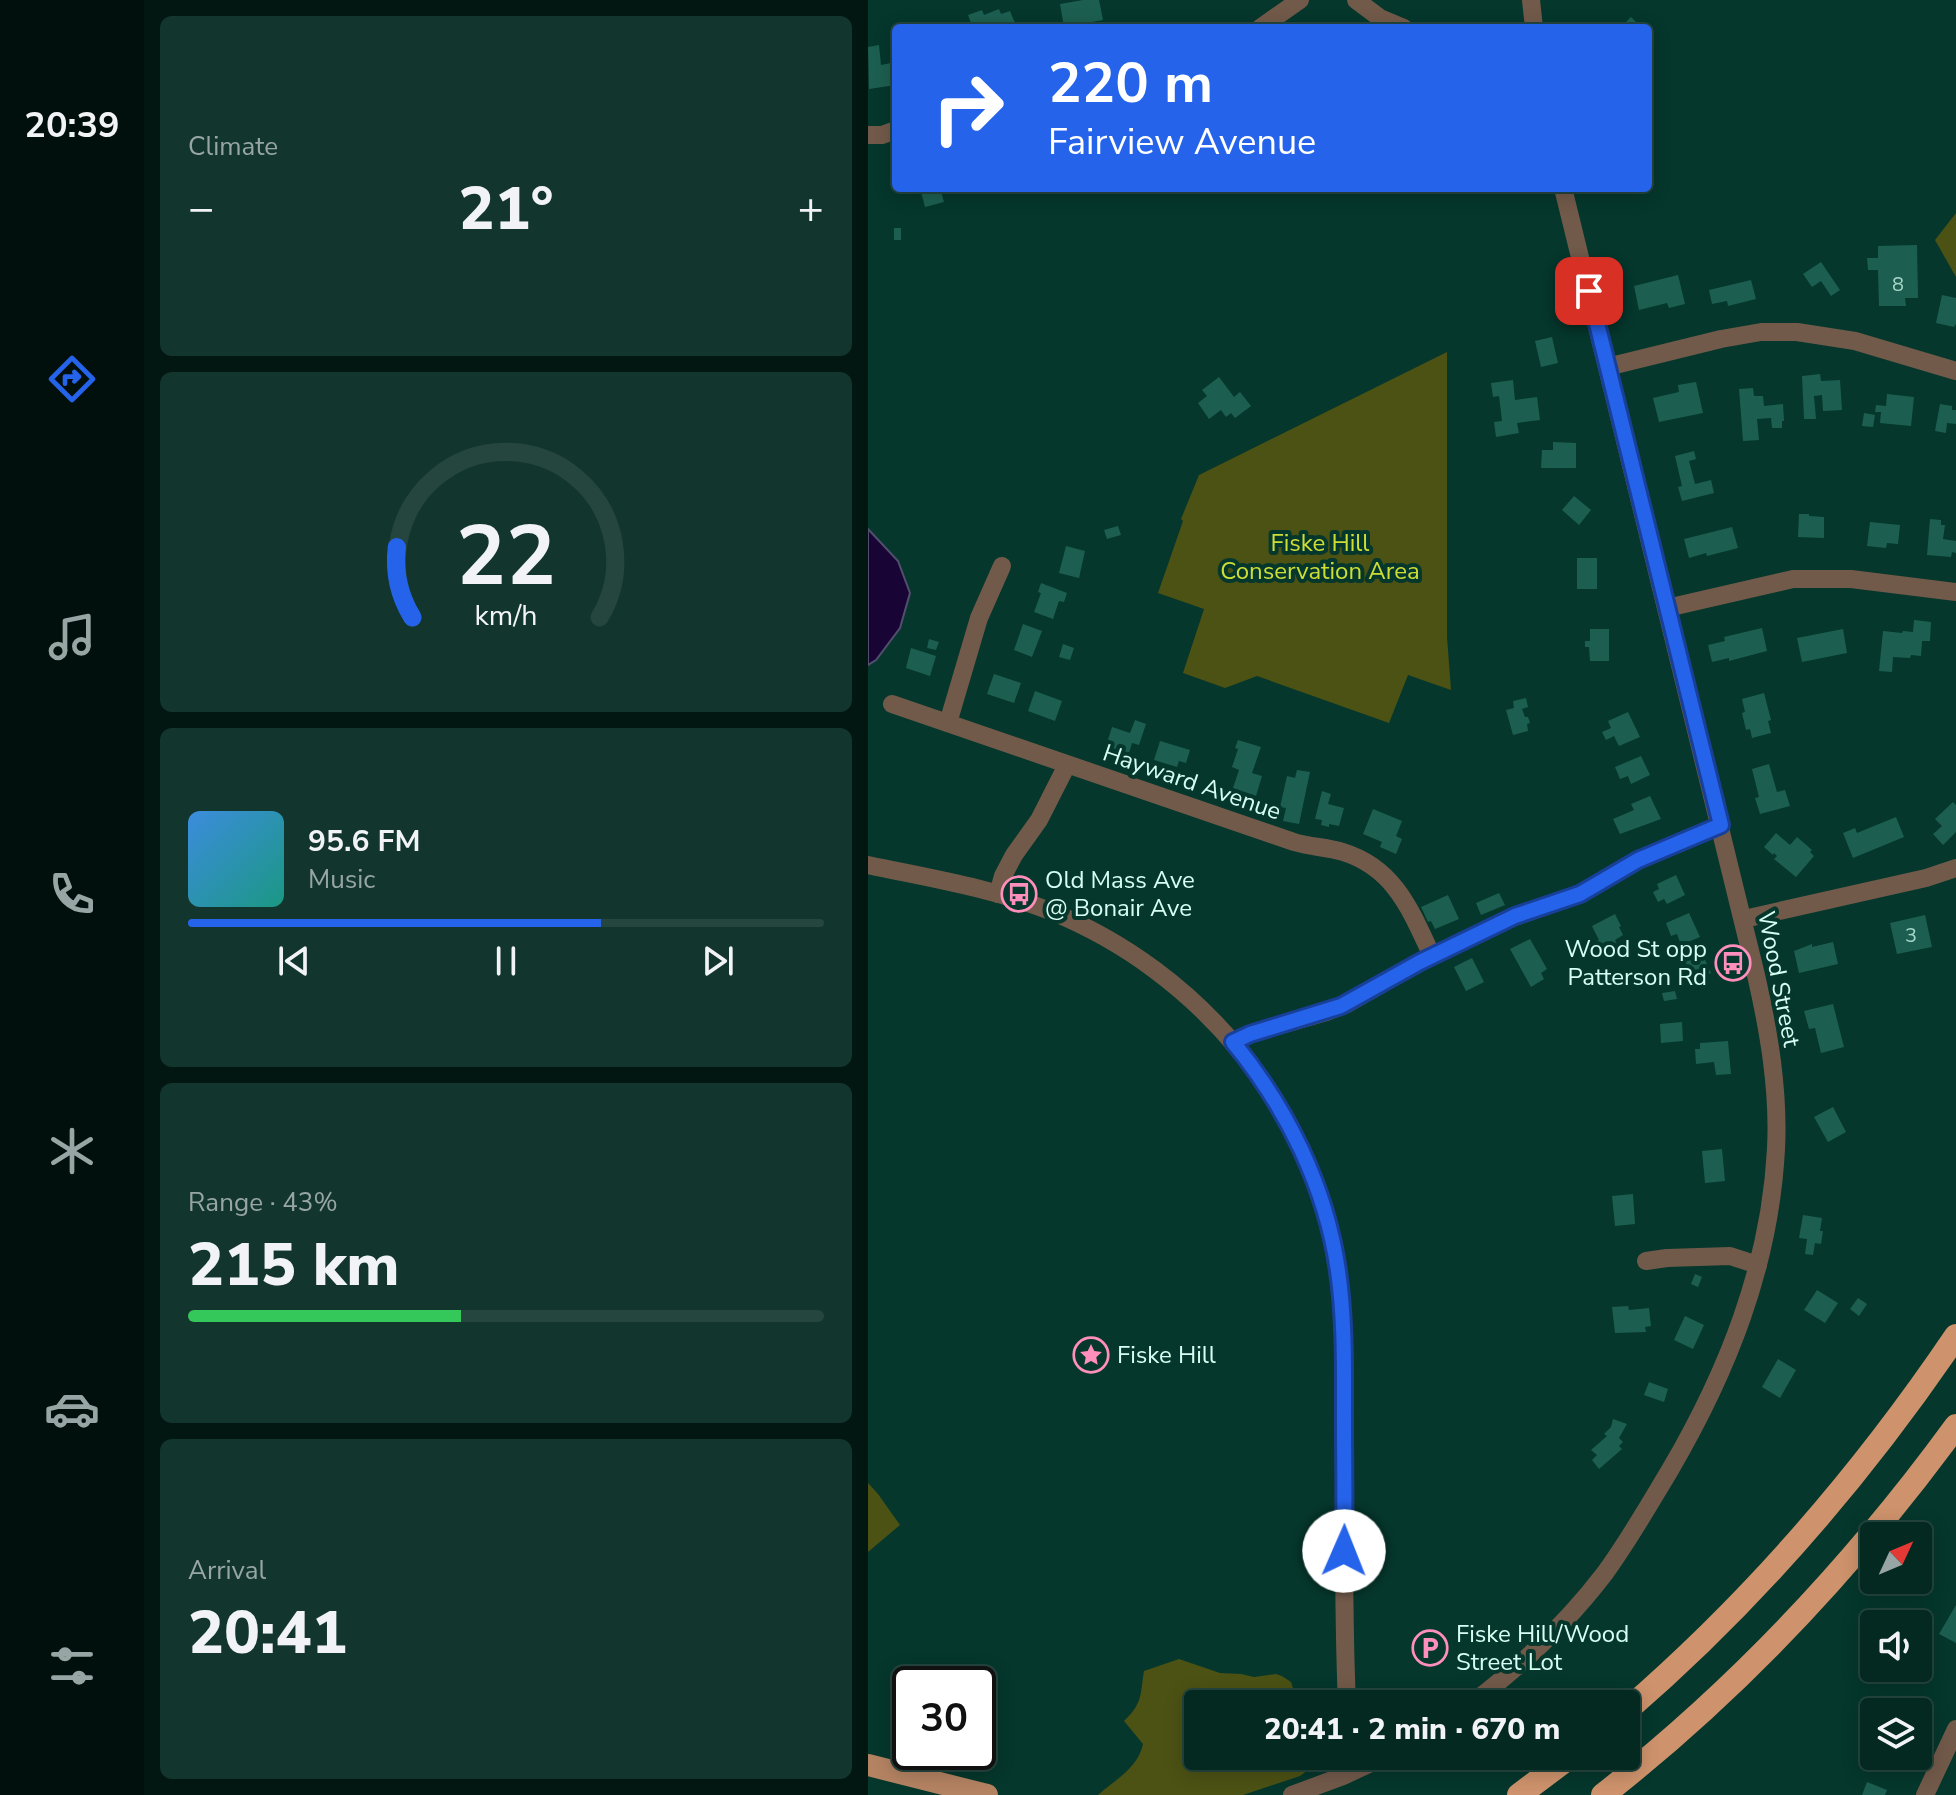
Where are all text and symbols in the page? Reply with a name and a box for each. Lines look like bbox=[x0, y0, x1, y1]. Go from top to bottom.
text: 220 m bbox=[1048, 45, 1213, 122]
icon: right bbox=[916, 56, 1020, 160]
text: 20:39 bbox=[24, 101, 120, 150]
text: Fairview Avenue bbox=[1048, 118, 1316, 167]
text: Climate bbox=[188, 129, 278, 164]
text: 21° bbox=[458, 168, 554, 250]
text: − bbox=[188, 179, 214, 239]
text: + bbox=[798, 179, 824, 239]
pin bbox=[1555, 257, 1623, 325]
icon: arrive bbox=[1567, 269, 1611, 313]
house number: 8 bbox=[1892, 271, 1904, 298]
icon: directions bbox=[44, 351, 100, 407]
text: 22 bbox=[456, 499, 556, 612]
park label: Fiske Hill Conservation Area bbox=[1220, 527, 1420, 587]
text: km/h bbox=[475, 596, 537, 635]
icon: music bbox=[44, 609, 100, 665]
street label: Hayward Avenue bbox=[1099, 736, 1285, 828]
text: 95.6 FM bbox=[308, 821, 420, 862]
text: Music bbox=[308, 862, 375, 897]
place label: Old Mass Ave @ Bonair Ave bbox=[1045, 864, 1195, 924]
icon: phone bbox=[44, 866, 100, 922]
bus stop icon: Old Mass Ave @ Bonair Ave bbox=[1000, 875, 1038, 913]
street label: Wood Street bbox=[1750, 909, 1808, 1050]
house number: 3 bbox=[1905, 922, 1917, 949]
place label: Wood St opp Patterson Rd bbox=[1565, 933, 1707, 993]
icon: previous bbox=[272, 939, 316, 983]
icon: pause bbox=[484, 939, 528, 983]
icon: next bbox=[696, 939, 740, 983]
bus stop icon: Wood St opp Patterson Rd bbox=[1714, 944, 1752, 982]
icon: climate bbox=[44, 1123, 100, 1179]
text: Range · 43% bbox=[188, 1185, 338, 1220]
text: 215 km bbox=[188, 1224, 400, 1306]
place icon: Fiske Hill bbox=[1072, 1336, 1110, 1374]
place label: Fiske Hill bbox=[1117, 1339, 1216, 1371]
icon: car bbox=[44, 1381, 100, 1437]
position arrow bbox=[1302, 1509, 1386, 1593]
north arrow bbox=[1860, 1522, 1932, 1594]
map controls bbox=[1860, 1522, 1932, 1770]
text: Arrival bbox=[188, 1553, 266, 1588]
text: 20:41 bbox=[188, 1592, 348, 1674]
button: sound bbox=[1860, 1610, 1932, 1682]
place label: Fiske Hill/Wood Street Lot bbox=[1456, 1618, 1629, 1678]
parking icon: Fiske Hill/Wood Street Lot bbox=[1411, 1629, 1449, 1667]
icon: filters bbox=[44, 1638, 100, 1694]
speed limit sign: 30 bbox=[892, 1666, 996, 1770]
button: layers bbox=[1860, 1698, 1932, 1770]
text: 20:41 · 2 min · 670 m bbox=[1264, 1709, 1560, 1750]

